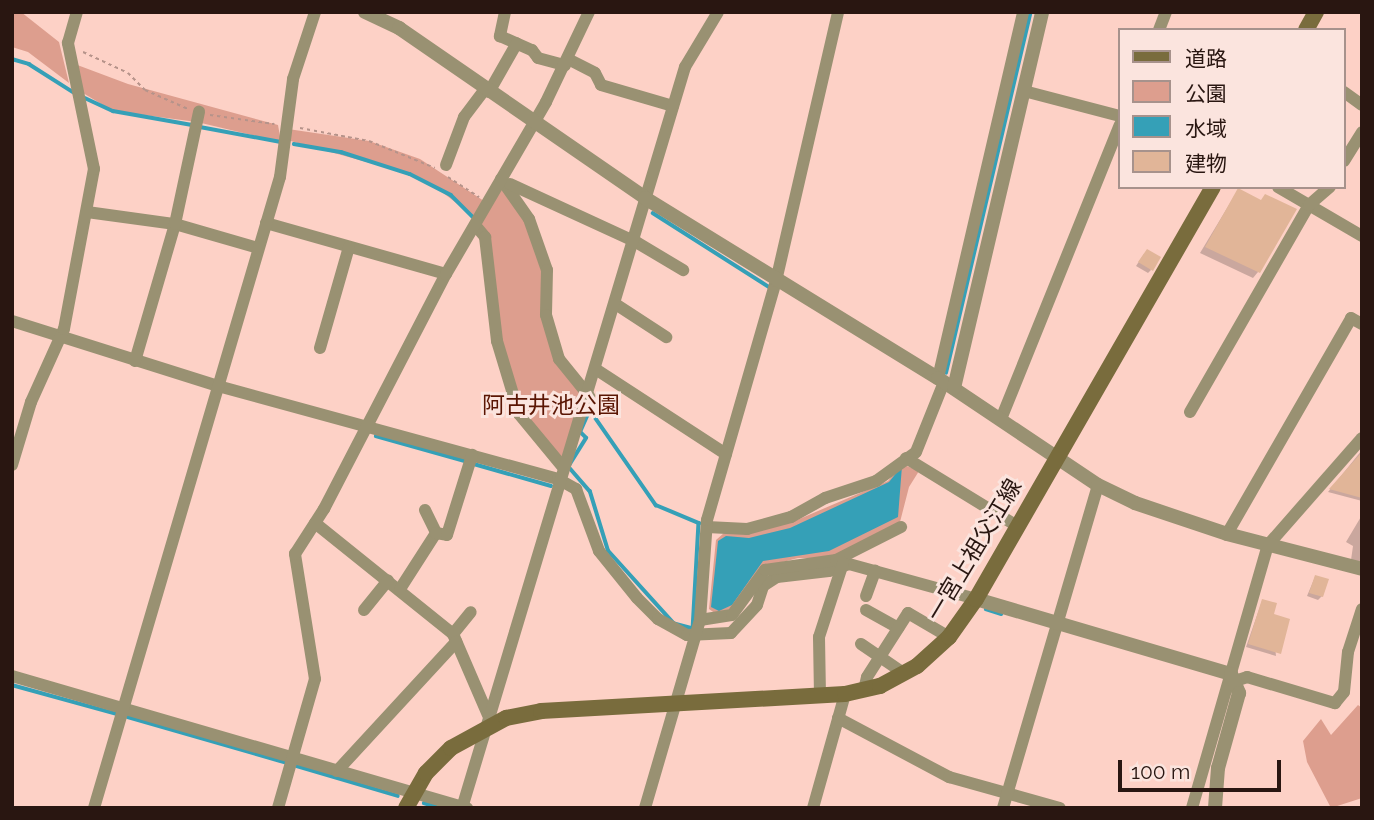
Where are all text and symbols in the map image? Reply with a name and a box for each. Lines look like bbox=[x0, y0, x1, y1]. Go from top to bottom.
legend bbox=[1118, 28, 1346, 189]
text: 道路 bbox=[1185, 46, 1227, 71]
text: 公園 bbox=[1185, 81, 1227, 106]
text: 水域 bbox=[1185, 116, 1227, 141]
text: 建物 bbox=[1185, 151, 1227, 176]
park label: 阿古井池公園 bbox=[482, 391, 620, 419]
street label: 一宮上祖父江線 bbox=[921, 474, 1027, 626]
scale bar bbox=[1122, 746, 1285, 790]
text: 100 m bbox=[1131, 759, 1190, 784]

